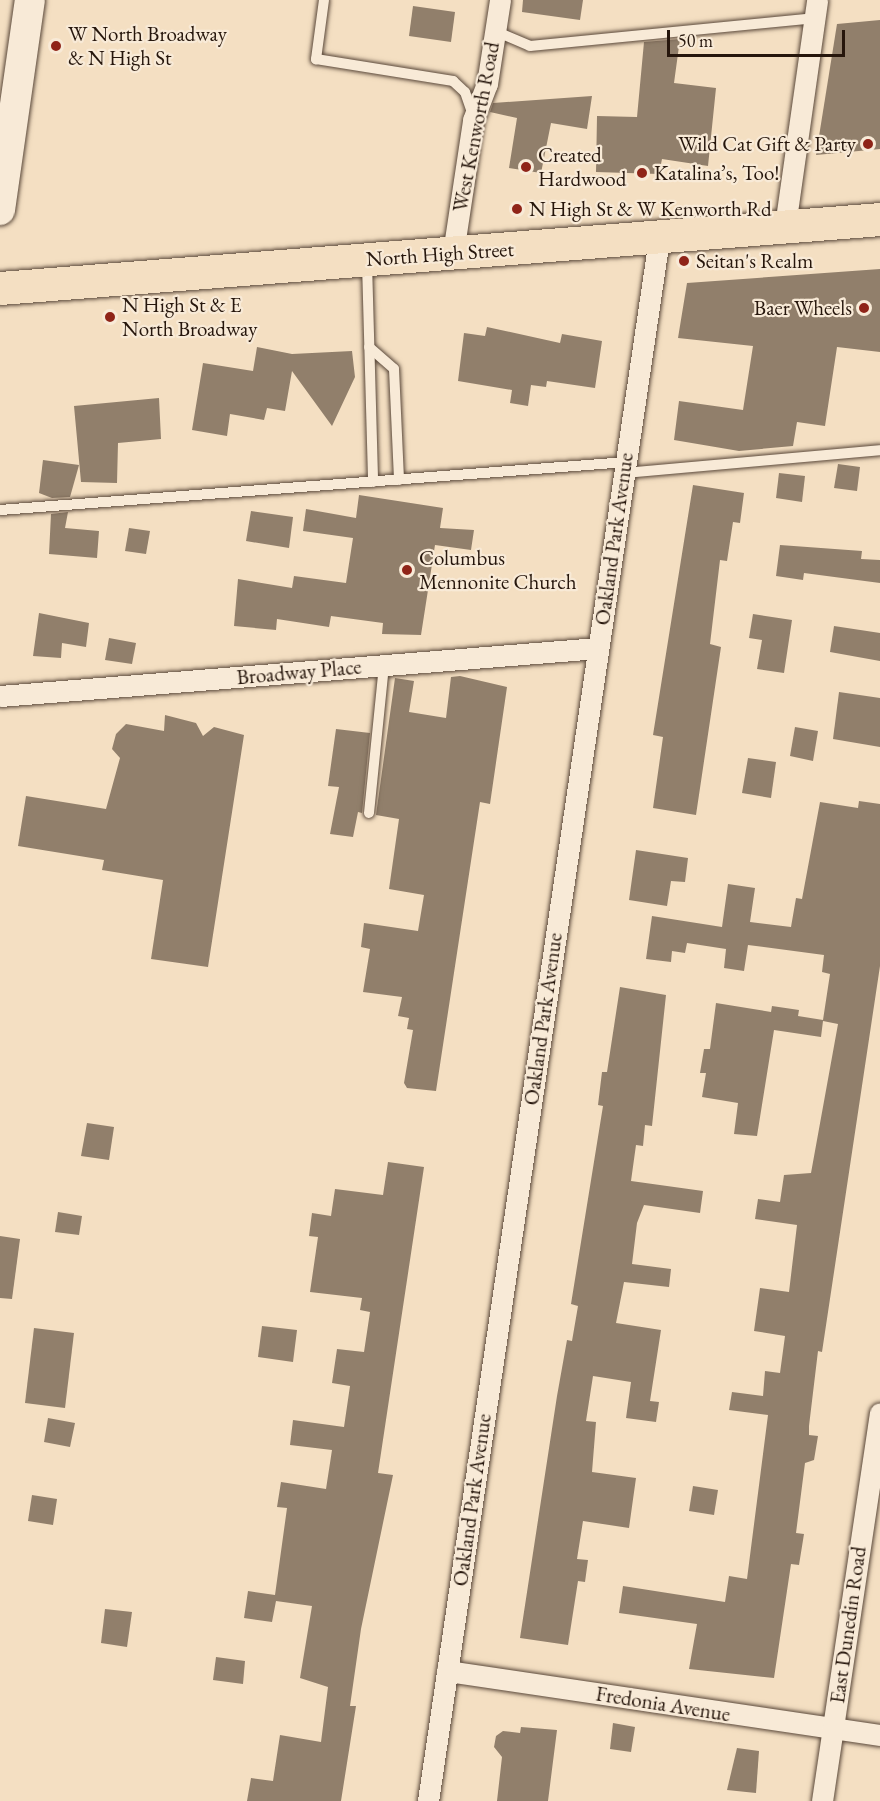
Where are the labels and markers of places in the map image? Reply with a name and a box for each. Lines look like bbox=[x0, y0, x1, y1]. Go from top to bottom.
place label: W North Broadway & N High St bbox=[68, 21, 227, 71]
marker: W North Broadway & N High St bbox=[49, 39, 63, 53]
place label: Wild Cat Gift & Party bbox=[678, 131, 856, 157]
marker: Wild Cat Gift & Party bbox=[861, 137, 875, 151]
place label: Created Hardwood bbox=[538, 142, 626, 192]
marker: Created Hardwood bbox=[519, 160, 533, 174]
place label: Katalina’s, Too! bbox=[654, 160, 780, 186]
marker: Katalina’s, Too! bbox=[635, 166, 649, 180]
place label: N High St & W Kenworth Rd bbox=[529, 196, 772, 222]
marker: N High St & W Kenworth Rd bbox=[510, 202, 524, 216]
place label: Seitan's Realm bbox=[696, 248, 813, 274]
marker: Seitan's Realm bbox=[677, 254, 691, 268]
place label: N High St & E North Broadway bbox=[122, 292, 257, 342]
place label: Baer Wheels bbox=[754, 295, 852, 321]
marker: Baer Wheels bbox=[857, 301, 871, 315]
marker: N High St & E North Broadway bbox=[103, 310, 117, 324]
place label: Columbus Mennonite Church bbox=[419, 545, 577, 595]
marker: Columbus Mennonite Church bbox=[400, 563, 414, 577]

